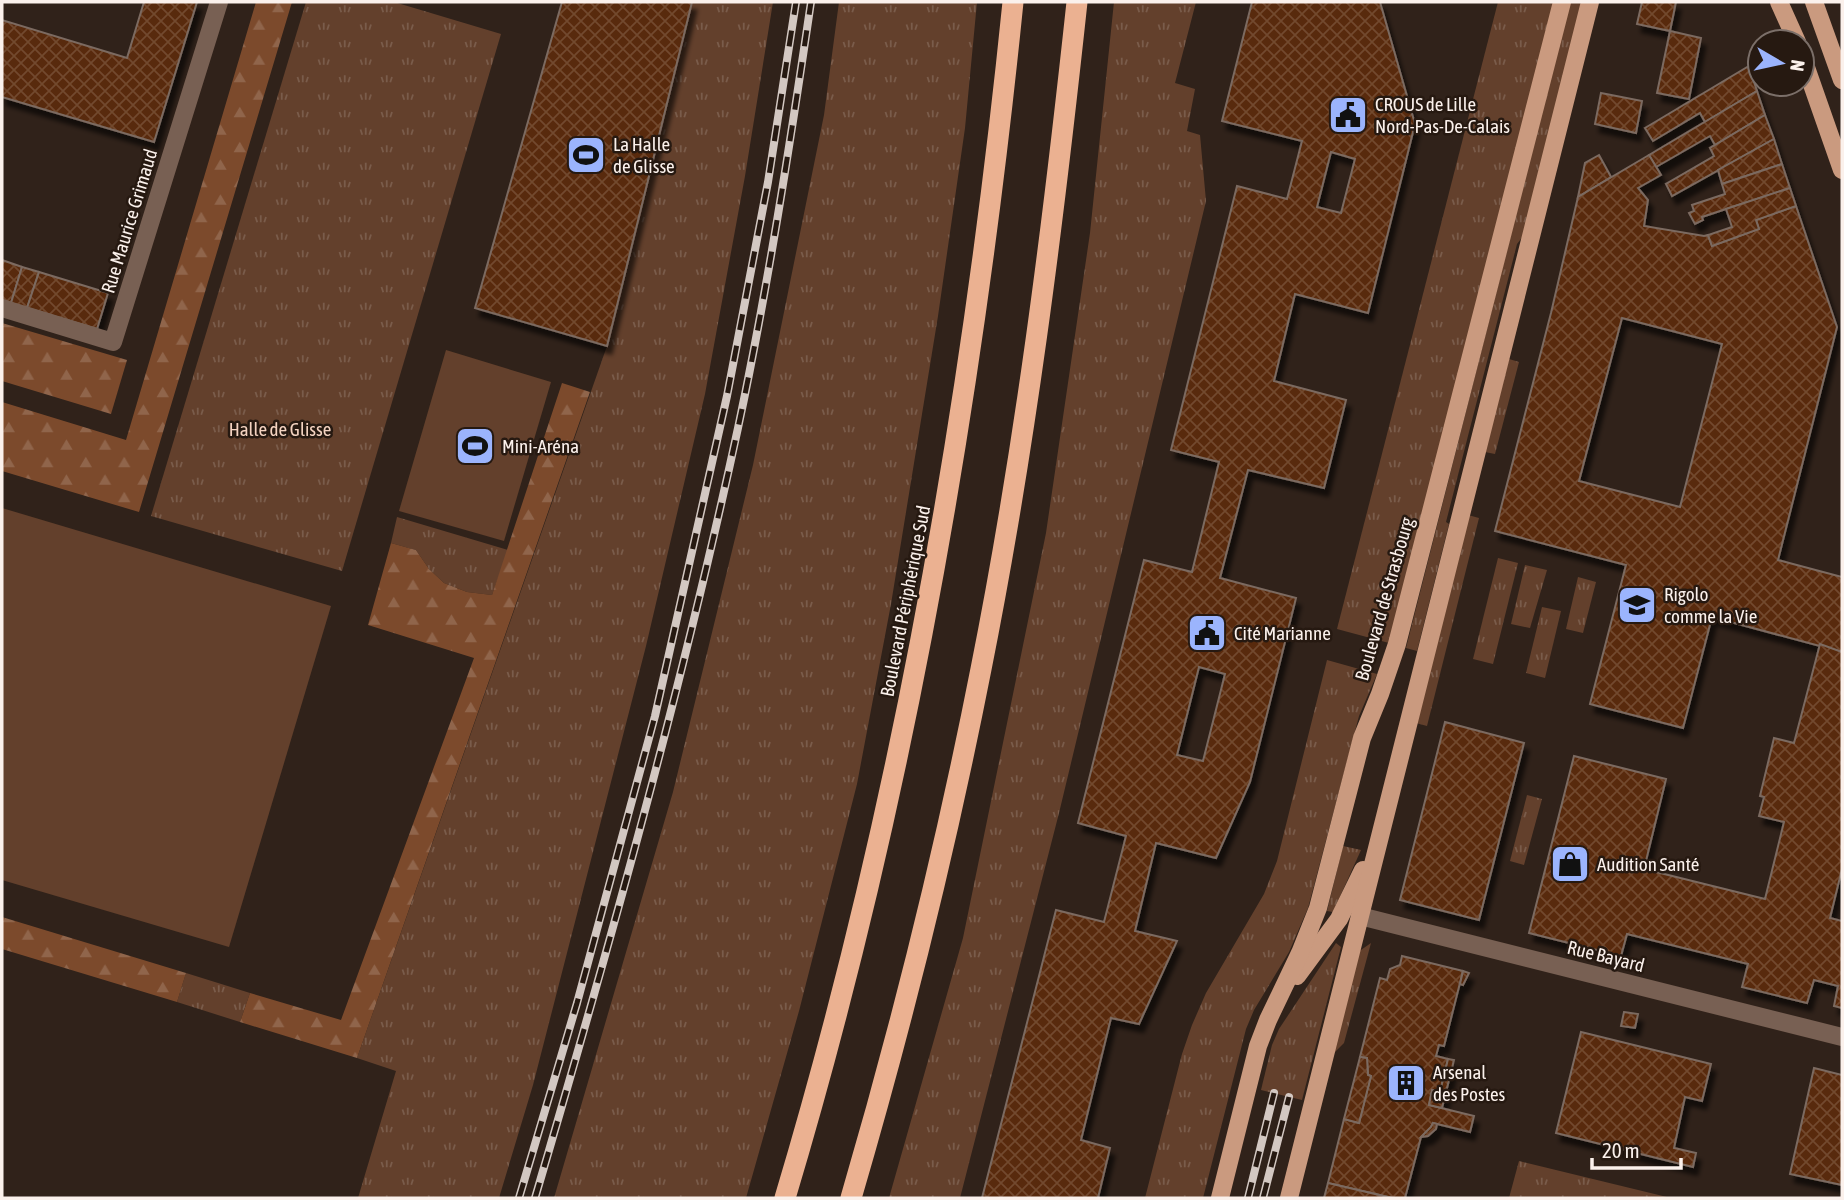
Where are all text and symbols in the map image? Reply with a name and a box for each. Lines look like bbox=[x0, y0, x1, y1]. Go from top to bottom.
north arrow bbox=[1746, 28, 1816, 98]
text: N bbox=[1786, 58, 1810, 73]
place label: CROUS de Lille Nord-Pas-De-Calais bbox=[1375, 93, 1510, 137]
public building icon: CROUS de Lille Nord-Pas-De-Calais bbox=[1327, 94, 1369, 136]
place label: La Halle de Glisse bbox=[613, 133, 675, 177]
sports icon: La Halle de Glisse bbox=[565, 134, 607, 176]
street label: Rue Maurice Grimaud bbox=[97, 146, 161, 296]
park label: Halle de Glisse bbox=[229, 418, 331, 440]
sports icon: Mini-Aréna bbox=[454, 425, 496, 467]
place label: Mini-Aréna bbox=[502, 435, 579, 457]
street label: Boulevard Périphérique Sud bbox=[876, 504, 934, 698]
street label: Boulevard de Strasbourg bbox=[1350, 514, 1418, 683]
place label: Rigolo comme la Vie bbox=[1664, 583, 1757, 627]
school or university icon: Rigolo comme la Vie bbox=[1616, 584, 1658, 626]
public building icon: Cité Marianne bbox=[1186, 612, 1228, 654]
place label: Cité Marianne bbox=[1234, 622, 1331, 644]
shop icon: Audition Santé bbox=[1549, 843, 1591, 885]
place label: Audition Santé bbox=[1597, 853, 1699, 875]
street label: Rue Bayard bbox=[1565, 936, 1647, 976]
place label: Arsenal des Postes bbox=[1433, 1061, 1506, 1105]
building icon: Arsenal des Postes bbox=[1385, 1062, 1427, 1104]
scale bar bbox=[1592, 1126, 1681, 1170]
text: 20 m bbox=[1602, 1138, 1640, 1162]

